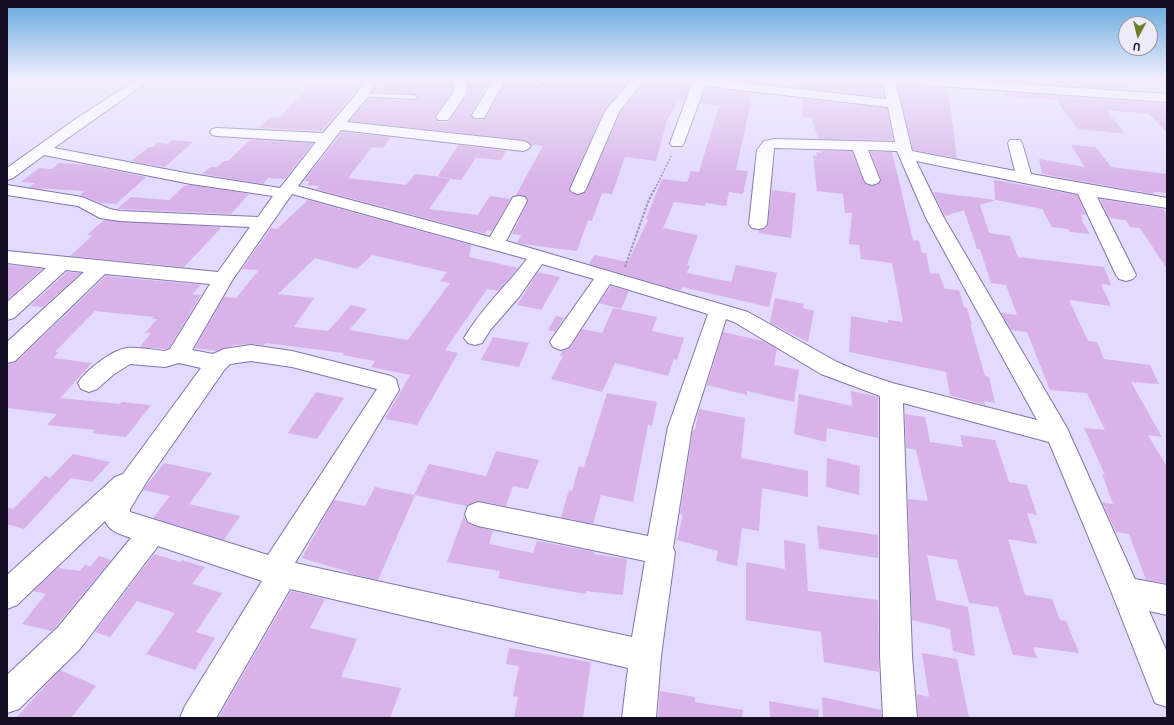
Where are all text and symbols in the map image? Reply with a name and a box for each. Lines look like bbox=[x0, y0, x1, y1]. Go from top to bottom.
north arrow bbox=[1118, 16, 1158, 56]
text: U bbox=[1132, 40, 1141, 53]

